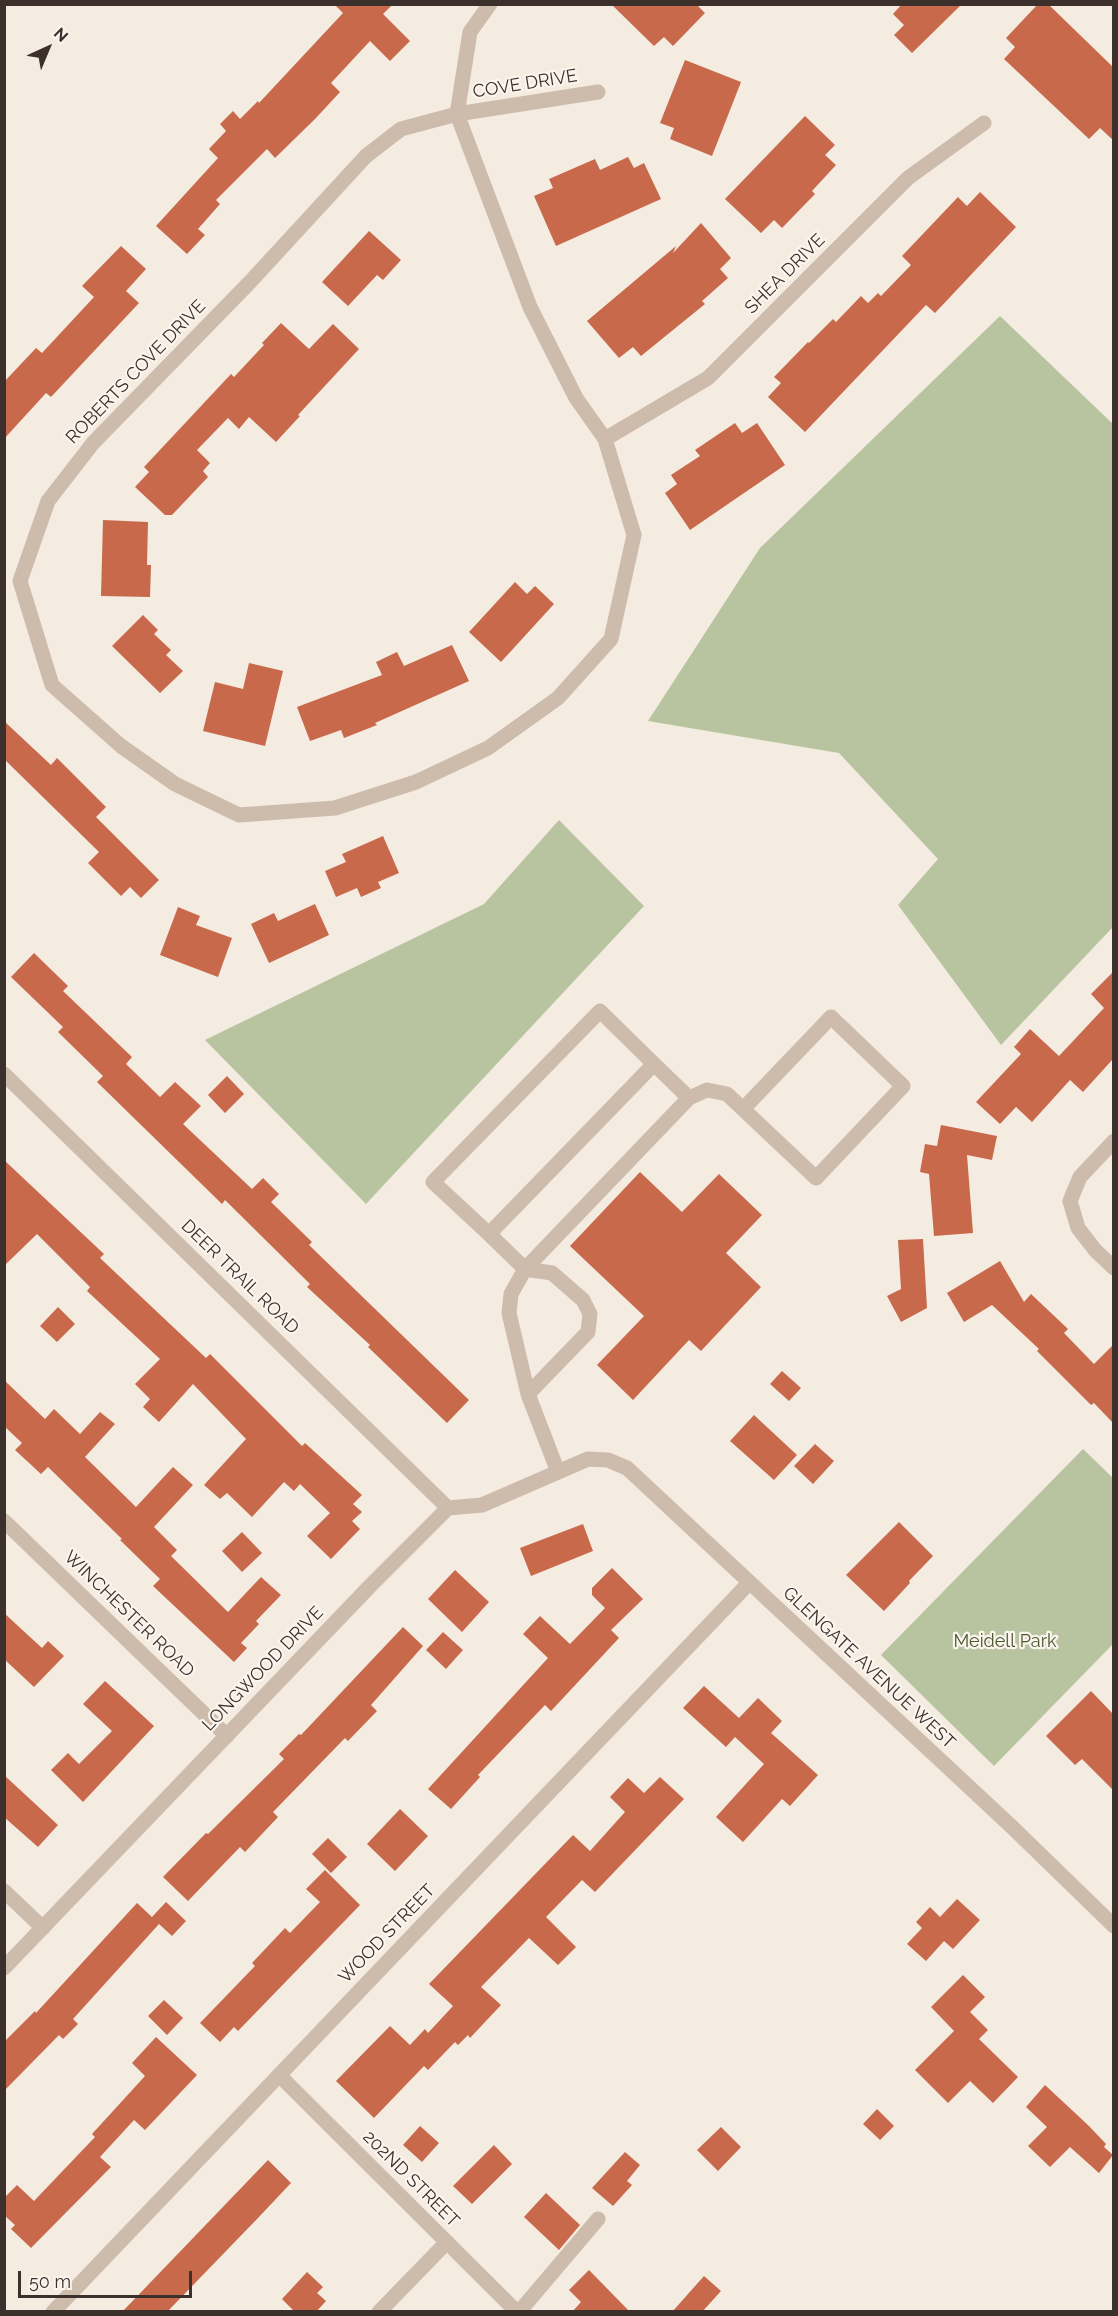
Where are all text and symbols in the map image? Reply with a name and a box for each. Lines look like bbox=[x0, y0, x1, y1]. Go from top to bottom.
north arrow bbox=[18, 18, 78, 78]
text: N bbox=[50, 24, 72, 46]
street label: COVE DRIVE bbox=[471, 65, 579, 103]
street label: SHEA DRIVE bbox=[741, 230, 829, 318]
street label: ROBERTS COVE DRIVE bbox=[62, 296, 210, 448]
street label: DEER TRAIL ROAD bbox=[177, 1215, 303, 1339]
street label: WINCHESTER ROAD bbox=[59, 1546, 199, 1682]
street label: GLENGATE AVENUE WEST bbox=[778, 1583, 960, 1753]
street label: LONGWOOD DRIVE bbox=[198, 1602, 328, 1736]
park label: Meidell Park bbox=[953, 1631, 1057, 1653]
street label: WOOD STREET bbox=[334, 1880, 440, 1988]
street label: 202ND STREET bbox=[358, 2126, 464, 2232]
scale bar bbox=[21, 2259, 195, 2297]
text: 50 m bbox=[29, 2271, 71, 2292]

